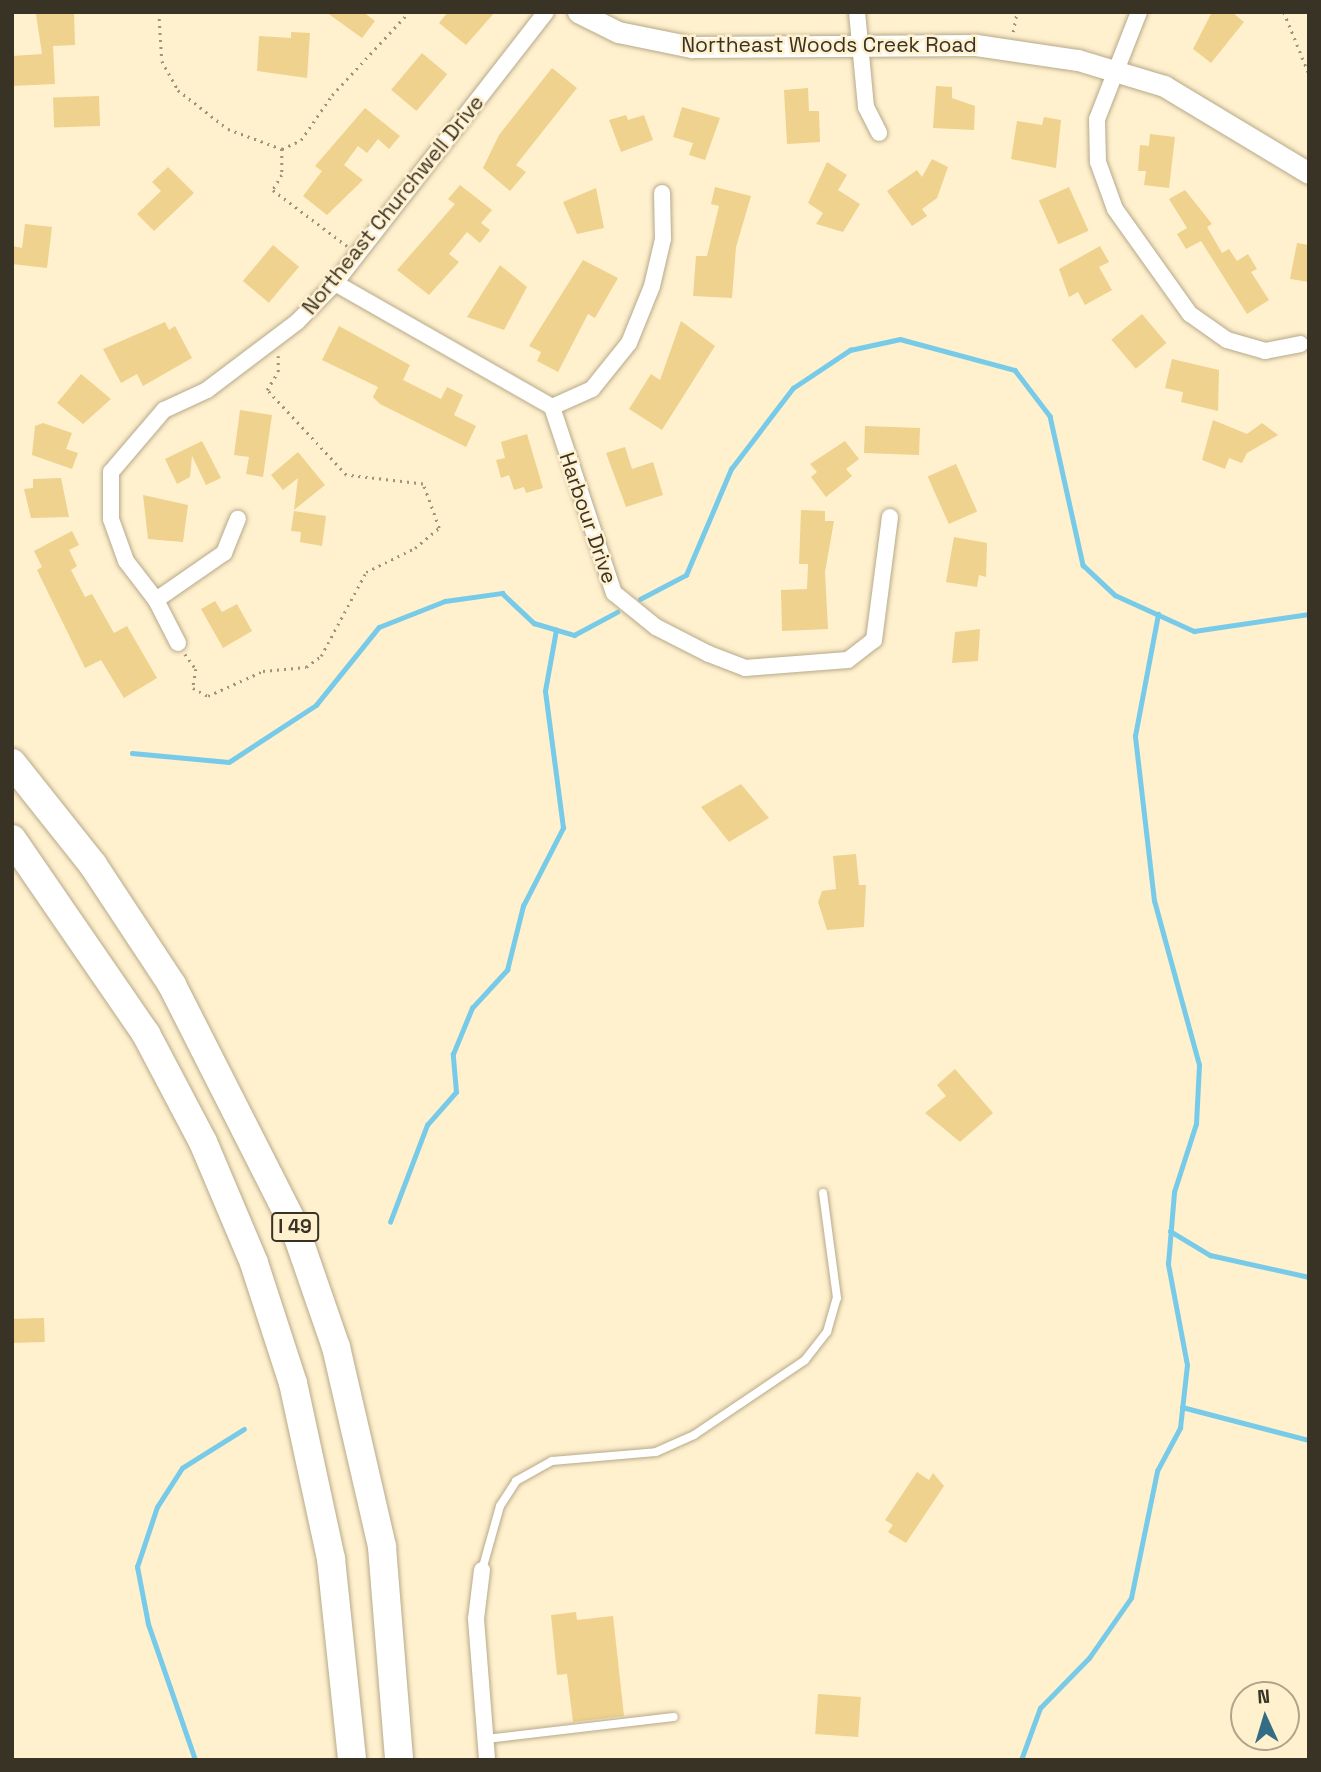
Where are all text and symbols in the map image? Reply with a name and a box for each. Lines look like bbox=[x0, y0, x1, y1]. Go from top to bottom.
street label: Northeast Woods Creek Road bbox=[681, 32, 977, 58]
street label: Northeast Churchwell Drive bbox=[297, 90, 489, 320]
street label: Harbour Drive bbox=[554, 449, 622, 587]
road number: I 49 bbox=[270, 1212, 320, 1242]
north arrow bbox=[1230, 1681, 1300, 1751]
text: N bbox=[1256, 1684, 1271, 1709]

